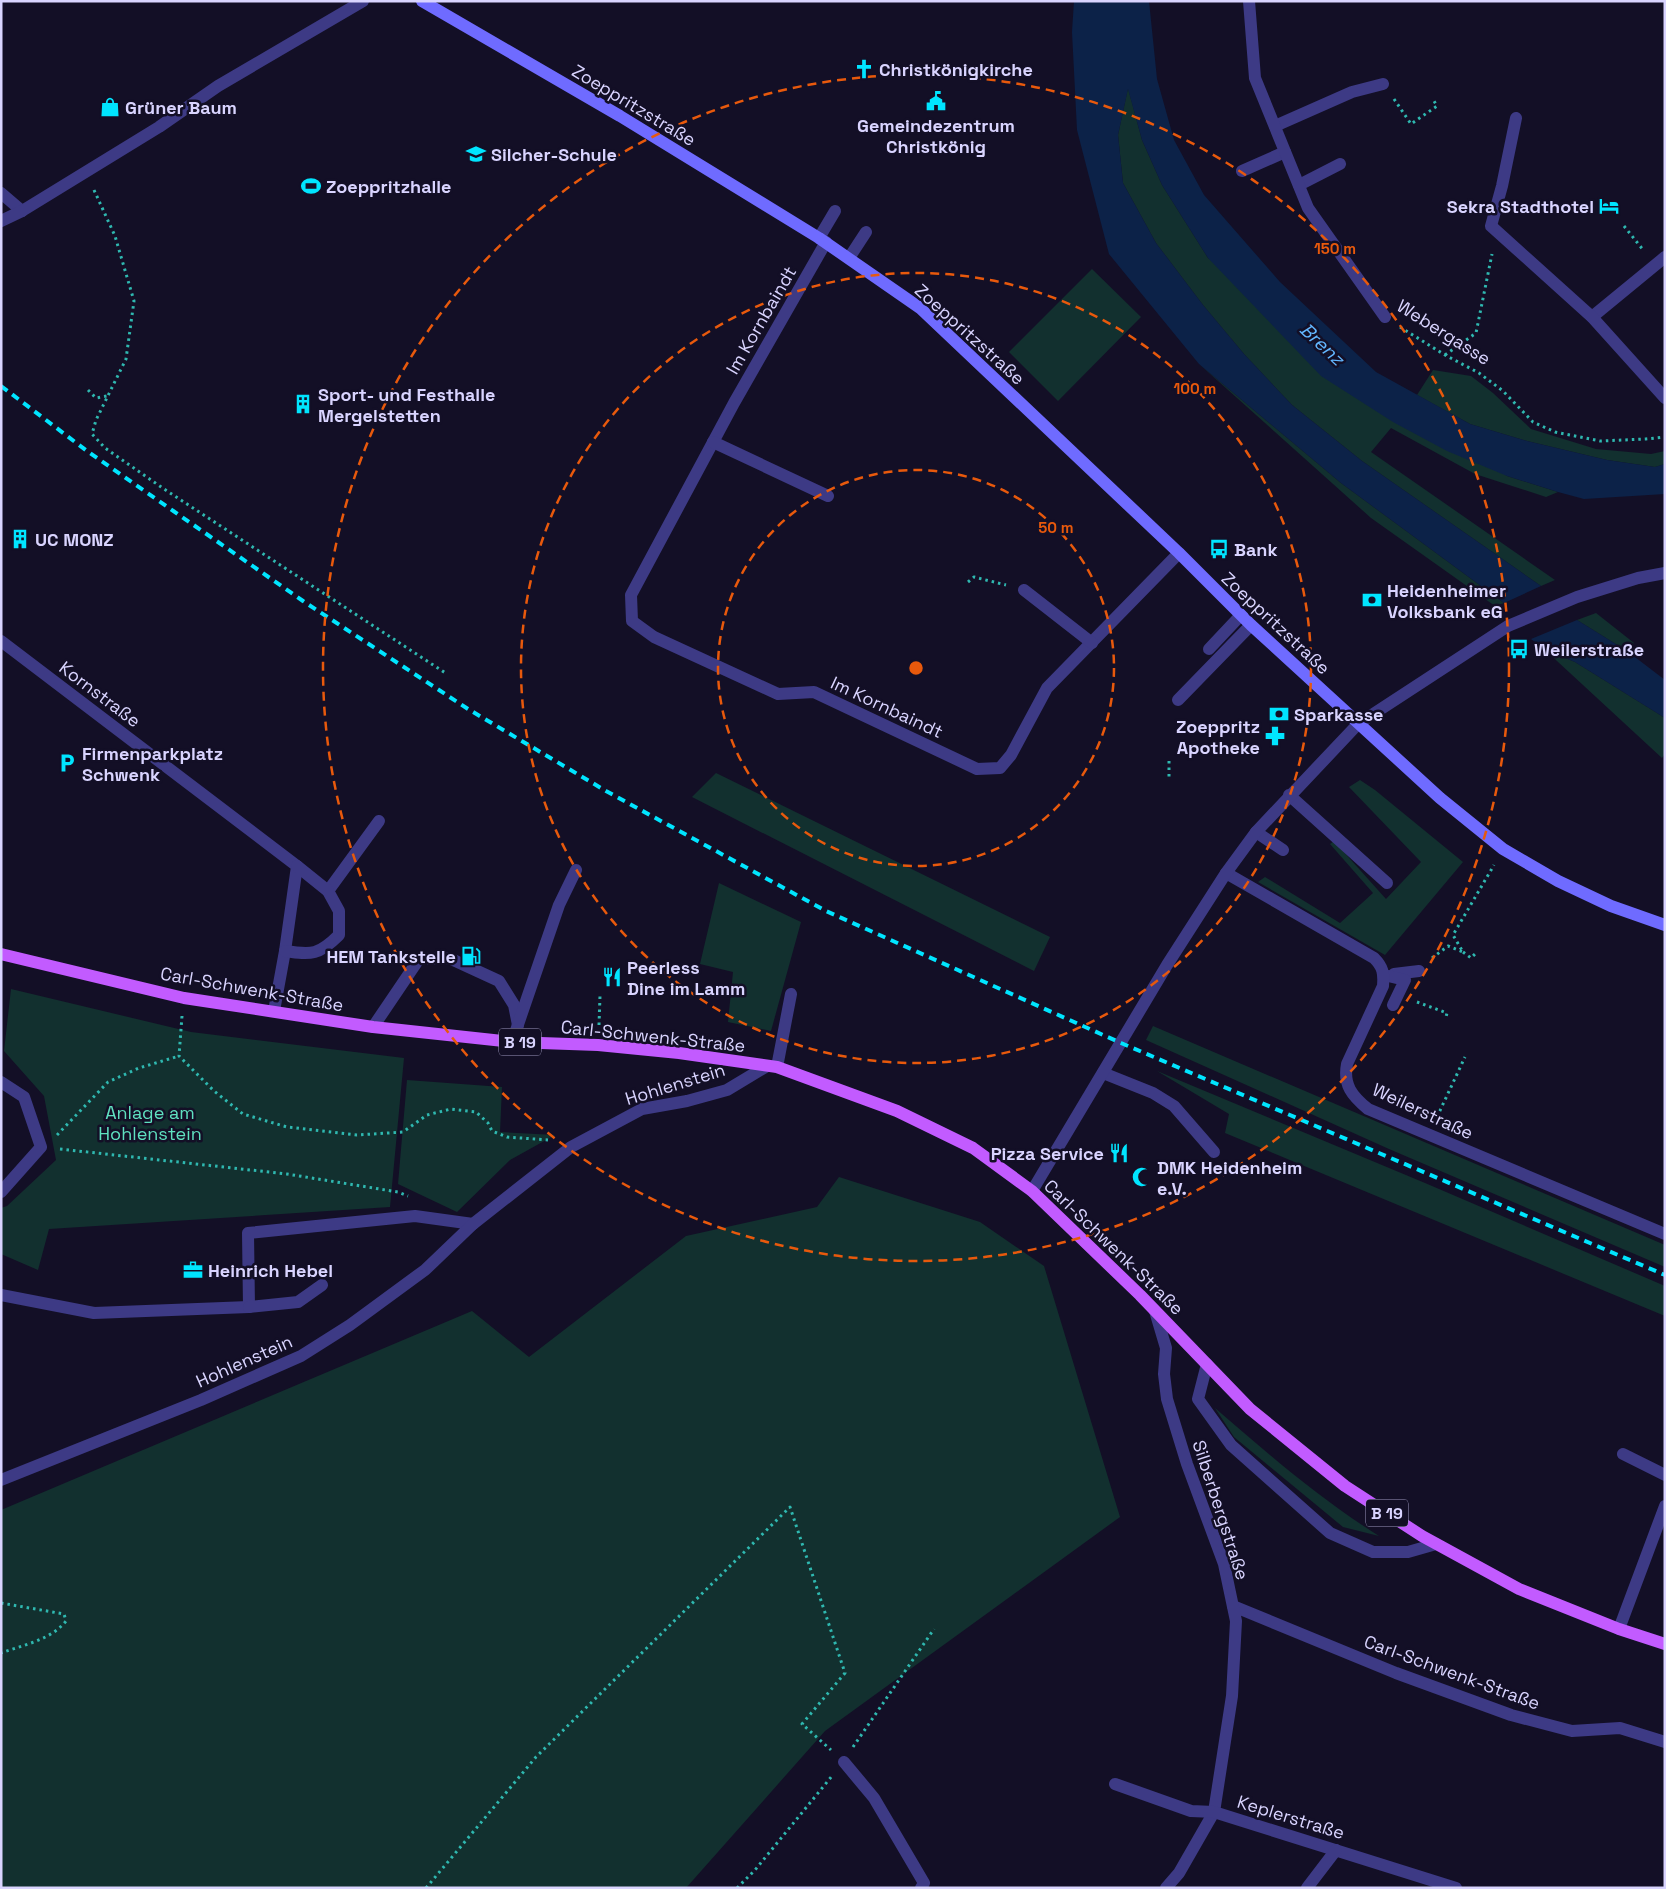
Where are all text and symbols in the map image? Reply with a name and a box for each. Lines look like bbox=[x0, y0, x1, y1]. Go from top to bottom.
church icon: Christkönigkirche bbox=[853, 58, 875, 80]
place label: Christkönigkirche bbox=[879, 58, 1033, 81]
street label: Zoeppritzstraße bbox=[568, 59, 700, 151]
public building icon: Gemeindezentrum Christkönig bbox=[925, 90, 947, 112]
shop icon: Grüner Baum bbox=[99, 96, 121, 118]
place label: Grüner Baum bbox=[125, 96, 237, 119]
place label: Gemeindezentrum Christkönig bbox=[857, 114, 1015, 158]
school or university icon: Silcher-Schule bbox=[465, 143, 487, 165]
place label: Silcher-Schule bbox=[491, 143, 617, 166]
sports icon: Zoeppritzhalle bbox=[300, 175, 322, 197]
place label: Zoeppritzhalle bbox=[326, 175, 452, 198]
place label: Sekra Stadthotel bbox=[1447, 195, 1594, 218]
hotel icon: Sekra Stadthotel bbox=[1598, 195, 1620, 217]
text: 150 m bbox=[1314, 239, 1356, 258]
street label: Im Kornbaindt bbox=[721, 262, 801, 378]
street label: Zoeppritzstraße bbox=[910, 279, 1030, 389]
street label: Webergasse bbox=[1393, 294, 1495, 370]
water label: Brenz bbox=[1294, 317, 1350, 372]
text: 100 m bbox=[1174, 379, 1216, 398]
place label: Sport- und Festhalle Mergelstetten bbox=[318, 383, 495, 427]
building icon: Sport- und Festhalle Mergelstetten bbox=[292, 393, 314, 415]
text: 50 m bbox=[1038, 518, 1074, 537]
building icon: UC MONZ bbox=[9, 528, 31, 550]
place label: UC MONZ bbox=[35, 528, 114, 551]
bus stop icon: Bank bbox=[1208, 538, 1230, 560]
place label: Bank bbox=[1234, 538, 1278, 561]
street label: Zoeppritzstraße bbox=[1217, 567, 1335, 679]
place label: Heidenheimer Volksbank eG bbox=[1387, 579, 1506, 623]
bank icon: Heidenheimer Volksbank eG bbox=[1361, 589, 1383, 611]
bus stop icon: Weilerstraße bbox=[1508, 638, 1530, 660]
place label: Weilerstraße bbox=[1534, 638, 1644, 661]
street label: Kornstraße bbox=[55, 656, 145, 732]
centre of rings bbox=[907, 659, 925, 677]
street label: Im Kornbaindt bbox=[827, 671, 947, 743]
bank icon: Sparkasse bbox=[1268, 703, 1290, 725]
place label: Sparkasse bbox=[1294, 703, 1383, 726]
place label: Zoeppritz Apotheke bbox=[1176, 715, 1260, 759]
pharmacy icon: Zoeppritz Apotheke bbox=[1264, 725, 1286, 747]
place label: Firmenparkplatz Schwenk bbox=[82, 742, 223, 786]
parking icon: Firmenparkplatz Schwenk bbox=[56, 752, 78, 774]
place label: HEM Tankstelle bbox=[326, 945, 456, 968]
fuel station icon: HEM Tankstelle bbox=[460, 945, 482, 967]
place label: Peerless Dine im Lamm bbox=[627, 956, 745, 1000]
street label: Carl-Schwenk-Straße bbox=[159, 962, 345, 1016]
restaurant icon: Peerless Dine im Lamm bbox=[601, 966, 623, 988]
street label: Carl-Schwenk-Straße bbox=[560, 1015, 746, 1057]
road number: B 19 bbox=[499, 1028, 541, 1056]
street label: Hohlenstein bbox=[622, 1058, 728, 1110]
street label: Weilerstraße bbox=[1369, 1078, 1477, 1144]
park label: Anlage am Hohlenstein bbox=[98, 1101, 202, 1145]
place label: Pizza Service bbox=[991, 1142, 1104, 1165]
restaurant icon: Pizza Service bbox=[1108, 1142, 1130, 1164]
place label: DMK Heidenheim e.V. bbox=[1157, 1156, 1302, 1200]
mosque icon: DMK Heidenheim e.V. bbox=[1131, 1166, 1153, 1188]
street label: Carl-Schwenk-Straße bbox=[1039, 1174, 1189, 1320]
office icon: Heinrich Hebel bbox=[182, 1259, 204, 1281]
place label: Heinrich Hebel bbox=[208, 1259, 333, 1282]
street label: Hohlenstein bbox=[192, 1329, 296, 1393]
street label: Silberbergstraße bbox=[1188, 1437, 1254, 1583]
road number: B 19 bbox=[1366, 1500, 1408, 1526]
street label: Carl-Schwenk-Straße bbox=[1361, 1629, 1543, 1715]
street label: Keplerstraße bbox=[1235, 1790, 1347, 1844]

